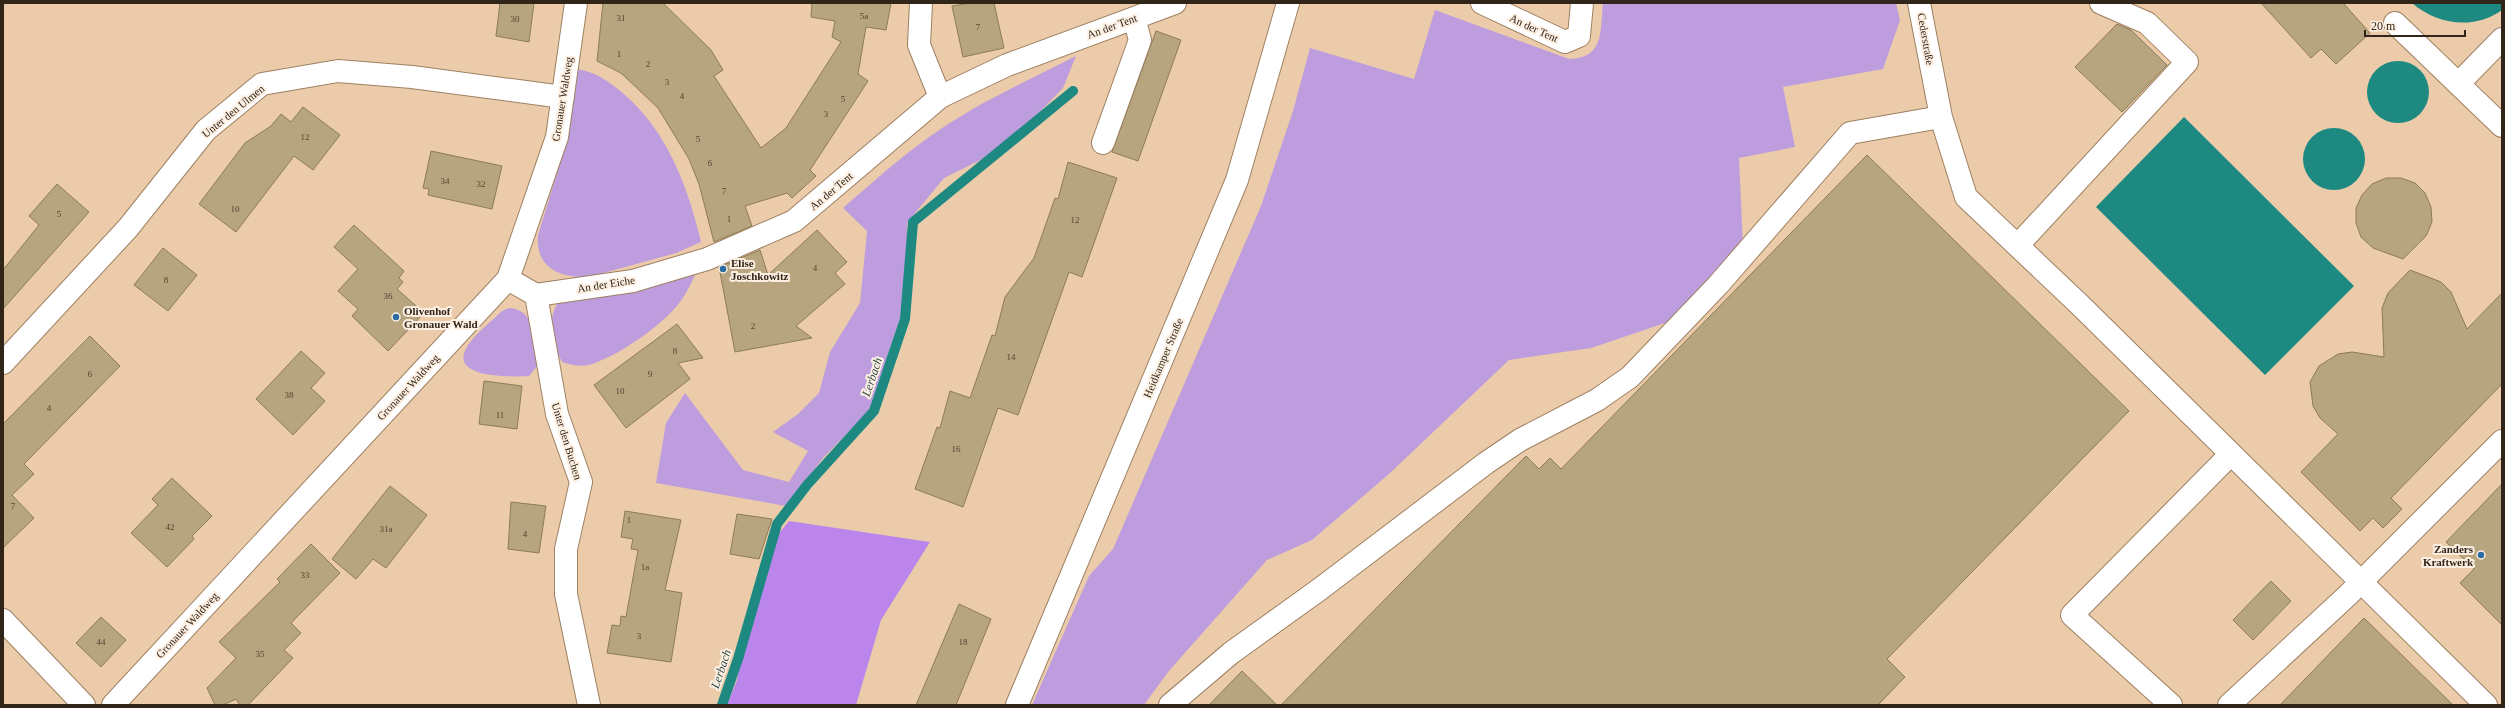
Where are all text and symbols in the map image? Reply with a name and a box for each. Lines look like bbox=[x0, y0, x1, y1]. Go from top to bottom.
house number: 5a bbox=[860, 11, 868, 21]
street label: An der Tent bbox=[1085, 11, 1139, 41]
street label: An der Tent bbox=[1508, 12, 1560, 44]
street label: Cederstraße bbox=[1916, 12, 1936, 66]
scale bar bbox=[2365, 12, 2465, 38]
house number: 31 bbox=[617, 13, 626, 23]
house number: 30 bbox=[511, 14, 520, 24]
text: 20 m bbox=[2371, 19, 2396, 33]
house number: 7 bbox=[976, 22, 981, 32]
house number: 1 bbox=[617, 49, 621, 59]
street label: Gronauer Waldweg bbox=[549, 55, 575, 142]
house number: 2 bbox=[646, 59, 650, 69]
house number: 3 bbox=[665, 77, 670, 87]
street label: Unter den Ulmen bbox=[200, 82, 267, 140]
house number: 4 bbox=[680, 91, 685, 101]
house number: 5 bbox=[841, 94, 846, 104]
house number: 3 bbox=[824, 109, 829, 119]
house number: 12 bbox=[301, 132, 310, 142]
house number: 5 bbox=[696, 134, 701, 144]
house number: 6 bbox=[708, 158, 713, 168]
street label: An der Tent bbox=[807, 170, 855, 212]
house number: 34 bbox=[441, 176, 450, 186]
house number: 32 bbox=[477, 179, 486, 189]
house number: 7 bbox=[722, 186, 727, 196]
house number: 10 bbox=[231, 204, 240, 214]
house number: 5 bbox=[57, 209, 62, 219]
house number: 1 bbox=[727, 214, 731, 224]
house number: 12 bbox=[1071, 215, 1080, 225]
place label: Elise Joschkowitz bbox=[731, 257, 789, 282]
house number: 4 bbox=[813, 263, 818, 273]
marker: Elise Joschkowitz bbox=[718, 264, 728, 274]
street label: An der Eiche bbox=[576, 274, 636, 294]
house number: 8 bbox=[164, 275, 169, 285]
house number: 36 bbox=[384, 291, 393, 301]
place label: Olivenhof Gronauer Wald bbox=[404, 305, 478, 330]
marker: Olivenhof Gronauer Wald bbox=[391, 312, 401, 322]
street label: Heidkamper Straße bbox=[1141, 316, 1185, 400]
house number: 2 bbox=[751, 321, 755, 331]
house number: 8 bbox=[673, 346, 678, 356]
street label: Gronauer Waldweg bbox=[375, 351, 442, 422]
house number: 14 bbox=[1007, 352, 1016, 362]
water label: Lerbach bbox=[859, 356, 885, 399]
house number: 6 bbox=[88, 369, 93, 379]
house number: 9 bbox=[648, 369, 653, 379]
house number: 10 bbox=[616, 386, 625, 396]
house number: 38 bbox=[285, 390, 294, 400]
street label: Unter den Buchen bbox=[550, 401, 585, 481]
house number: 4 bbox=[47, 403, 52, 413]
house number: 11 bbox=[496, 410, 504, 420]
house number: 16 bbox=[952, 444, 961, 454]
house number: 7 bbox=[11, 501, 16, 511]
house number: 1 bbox=[627, 515, 631, 525]
house number: 42 bbox=[166, 522, 175, 532]
house number: 31a bbox=[380, 524, 393, 534]
house number: 4 bbox=[523, 529, 528, 539]
place label: Zanders Kraftwerk bbox=[2423, 543, 2474, 568]
marker: Zanders Kraftwerk bbox=[2476, 550, 2486, 560]
house number: 1a bbox=[641, 562, 649, 572]
house number: 33 bbox=[301, 570, 310, 580]
street label: Gronauer Waldweg bbox=[154, 589, 221, 660]
house number: 3 bbox=[637, 631, 642, 641]
house number: 44 bbox=[97, 637, 106, 647]
house number: 18 bbox=[959, 637, 968, 647]
water label: Lerbach bbox=[708, 648, 734, 691]
house number: 35 bbox=[256, 649, 265, 659]

